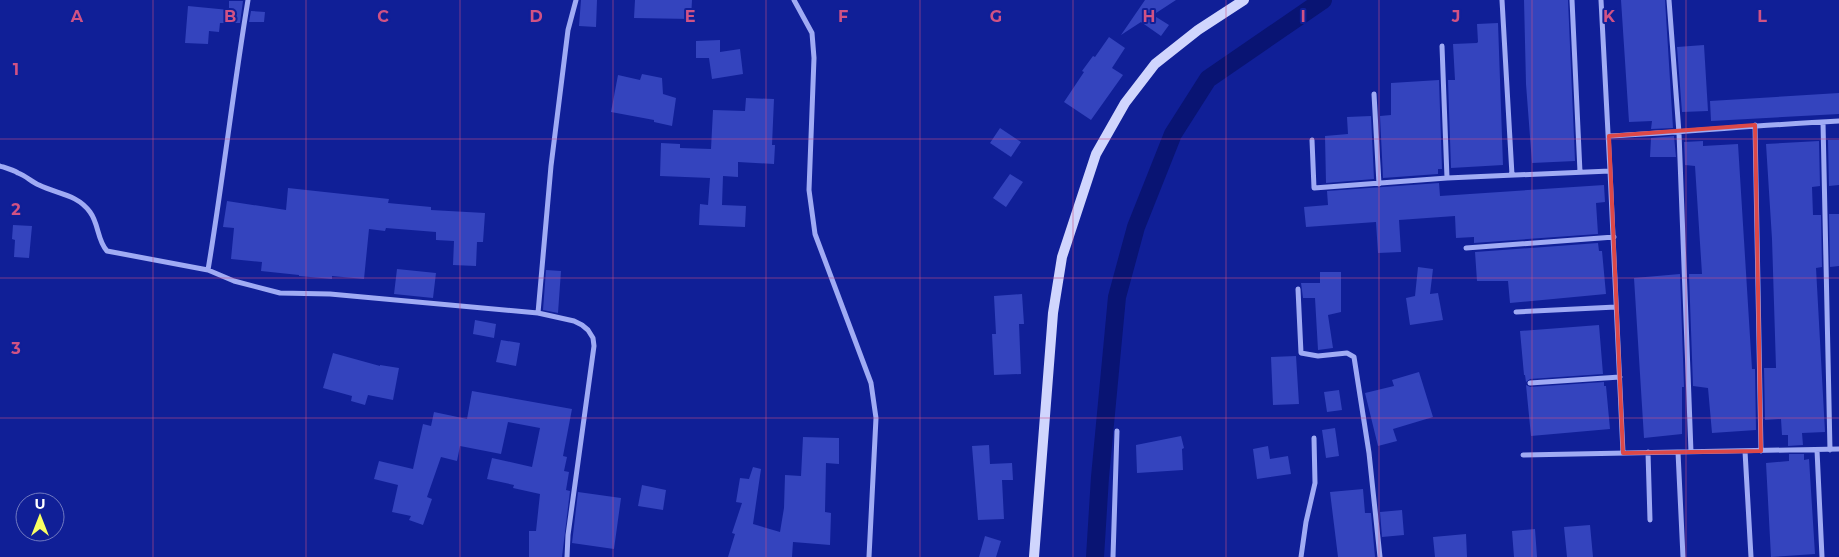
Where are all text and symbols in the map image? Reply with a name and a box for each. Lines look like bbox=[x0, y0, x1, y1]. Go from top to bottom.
text: A bbox=[70, 7, 84, 26]
text: B bbox=[224, 7, 236, 26]
text: C bbox=[377, 7, 389, 26]
text: D bbox=[529, 7, 543, 26]
text: E bbox=[685, 7, 695, 26]
text: F bbox=[838, 7, 848, 26]
text: G bbox=[990, 7, 1002, 26]
text: H bbox=[1143, 7, 1155, 26]
text: I bbox=[1300, 7, 1306, 26]
text: J bbox=[1451, 7, 1460, 26]
text: K bbox=[1603, 7, 1616, 26]
text: L bbox=[1757, 7, 1767, 26]
text: 1 bbox=[13, 60, 19, 79]
text: 2 bbox=[11, 200, 21, 219]
text: 3 bbox=[10, 339, 21, 358]
north arrow bbox=[15, 492, 65, 542]
text: U bbox=[34, 495, 46, 513]

